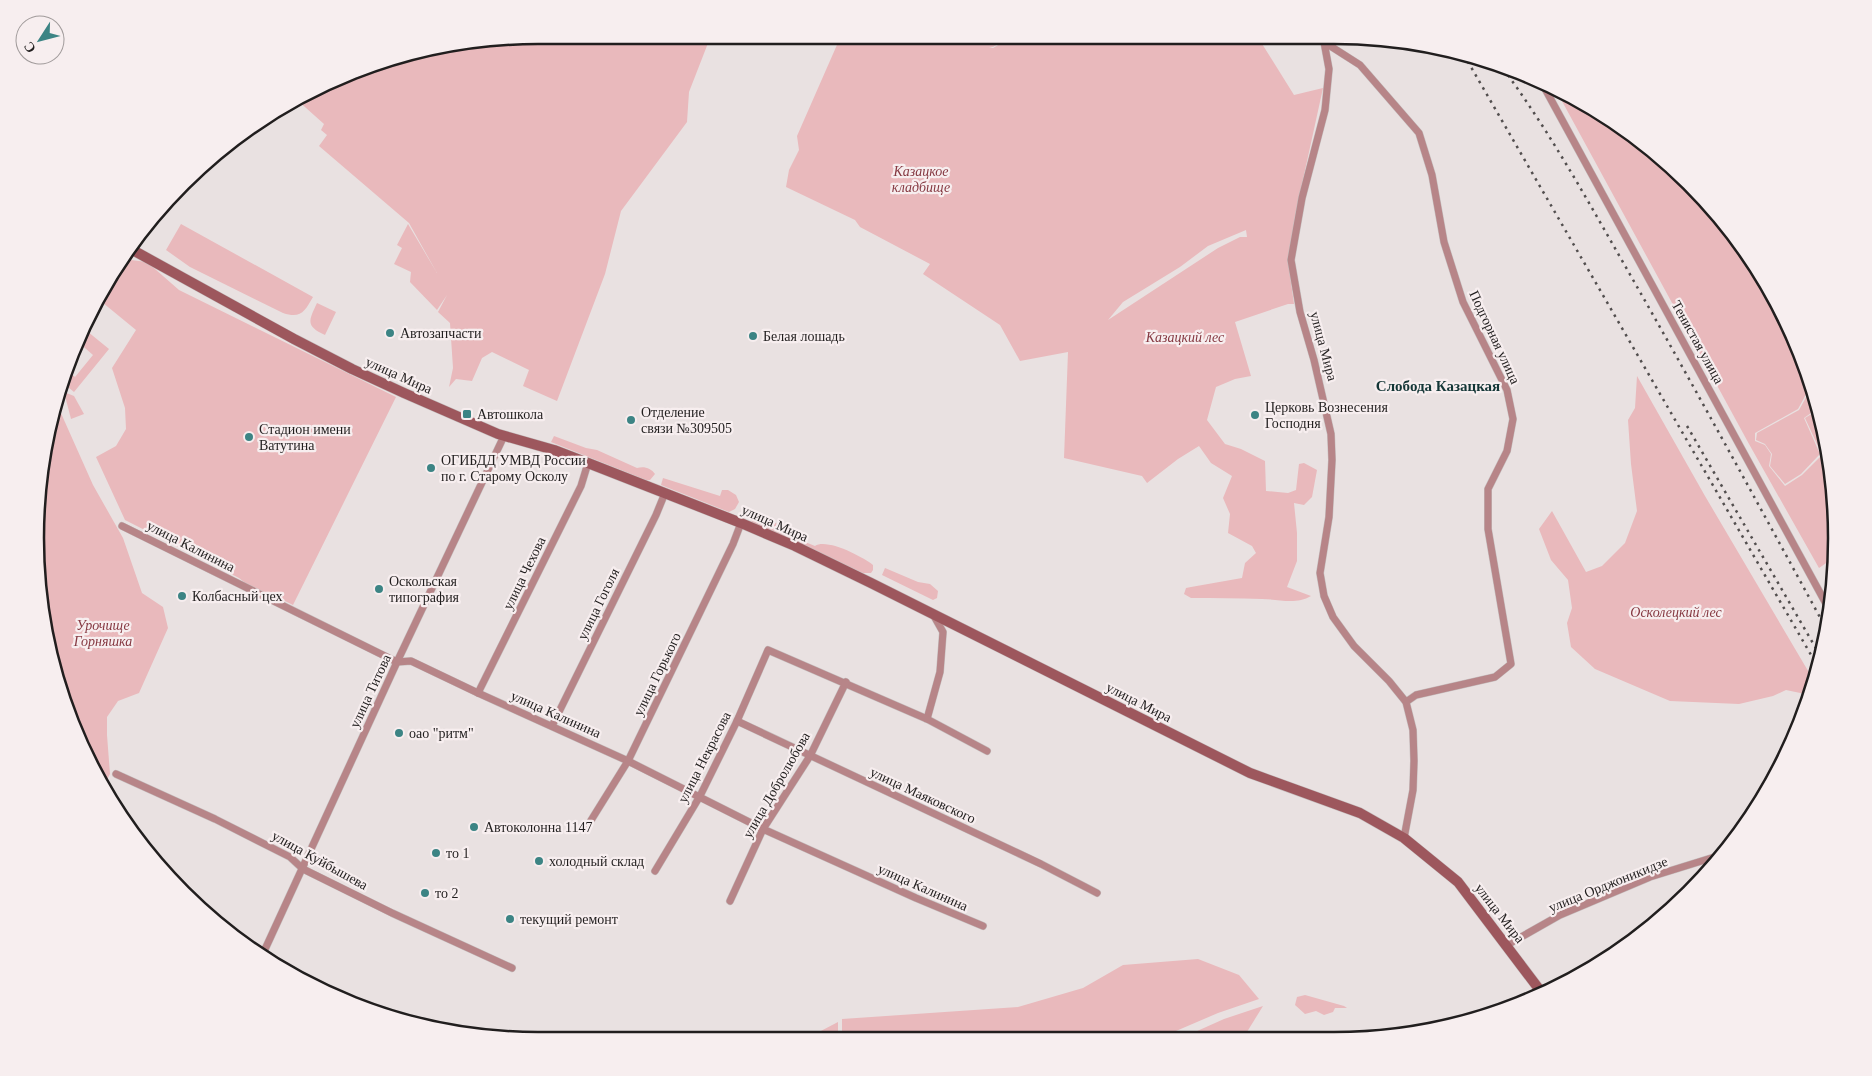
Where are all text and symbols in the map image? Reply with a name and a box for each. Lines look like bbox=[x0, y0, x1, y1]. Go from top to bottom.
north arrow bbox=[15, 15, 65, 65]
text: С bbox=[21, 39, 39, 56]
park label: Казацкое кладбище bbox=[892, 164, 950, 195]
street label: Подгорная улица bbox=[1466, 288, 1523, 387]
street label: Тенистая улица bbox=[1669, 298, 1727, 387]
street label: улица Мира bbox=[1307, 310, 1340, 383]
place label: Автозапчасти bbox=[400, 326, 482, 341]
marker: Автозапчасти bbox=[384, 327, 396, 339]
place label: Белая лошадь bbox=[763, 329, 845, 344]
marker: Белая лошадь bbox=[747, 330, 759, 342]
park label: Казацкий лес bbox=[1145, 330, 1225, 345]
street label: улица Мира bbox=[363, 354, 435, 397]
district label: Слобода Казацкая bbox=[1376, 378, 1500, 394]
place label: Церковь Вознесения Господня bbox=[1265, 400, 1388, 431]
place label: Отделение связи №309505 bbox=[641, 405, 732, 436]
place label: Автошкола bbox=[477, 407, 544, 422]
marker: Автошкола bbox=[461, 408, 473, 420]
marker: Церковь Вознесения Господня bbox=[1249, 409, 1261, 421]
marker: Отделение связи №309505 bbox=[625, 414, 637, 426]
place label: Стадион имени Ватутина bbox=[259, 422, 351, 453]
marker: Стадион имени Ватутина bbox=[243, 431, 255, 443]
place label: ОГИБДД УМВД России по г. Старому Осколу bbox=[441, 453, 586, 484]
marker: ОГИБДД УМВД России по г. Старому Осколу bbox=[425, 462, 437, 474]
street label: улица Мира bbox=[739, 502, 811, 545]
street label: улица Калинина bbox=[144, 518, 238, 575]
street label: улица Чехова bbox=[500, 534, 549, 612]
street label: улица Гоголя bbox=[575, 566, 622, 642]
place label: Оскольская типография bbox=[389, 574, 460, 605]
marker: Оскольская типография bbox=[373, 583, 385, 595]
place label: Колбасный цех bbox=[192, 589, 282, 604]
marker: Колбасный цех bbox=[176, 590, 188, 602]
park label: Осколецкий лес bbox=[1630, 605, 1722, 620]
park label: Урочище Горняшка bbox=[73, 618, 132, 649]
street label: улица Горького bbox=[631, 630, 684, 718]
street label: улица Титова bbox=[347, 651, 394, 730]
street label: улица Мира bbox=[1104, 680, 1175, 726]
street label: улица Калинина bbox=[509, 688, 604, 741]
street label: улица Некрасова bbox=[675, 708, 734, 805]
place label: оао "ритм" bbox=[409, 726, 474, 741]
marker: оао "ритм" bbox=[393, 727, 405, 739]
street label: улица Добролюбова bbox=[740, 729, 813, 841]
street label: улица Маяковского bbox=[868, 764, 978, 826]
place label: Автоколонна 1147 bbox=[484, 820, 592, 835]
marker: Автоколонна 1147 bbox=[468, 821, 480, 833]
street label: улица Куйбышева bbox=[269, 828, 371, 893]
place label: то 1 bbox=[446, 846, 469, 861]
marker: то 1 bbox=[430, 847, 442, 859]
place label: холодный склад bbox=[549, 854, 644, 869]
street label: улица Орджоникидзе bbox=[1547, 854, 1670, 915]
marker: холодный склад bbox=[533, 855, 545, 867]
street label: улица Калинина bbox=[876, 861, 971, 914]
street label: улица Мира bbox=[1472, 881, 1528, 947]
place label: то 2 bbox=[435, 886, 458, 901]
marker: то 2 bbox=[419, 887, 431, 899]
place label: текущий ремонт bbox=[520, 912, 618, 927]
marker: текущий ремонт bbox=[504, 913, 516, 925]

